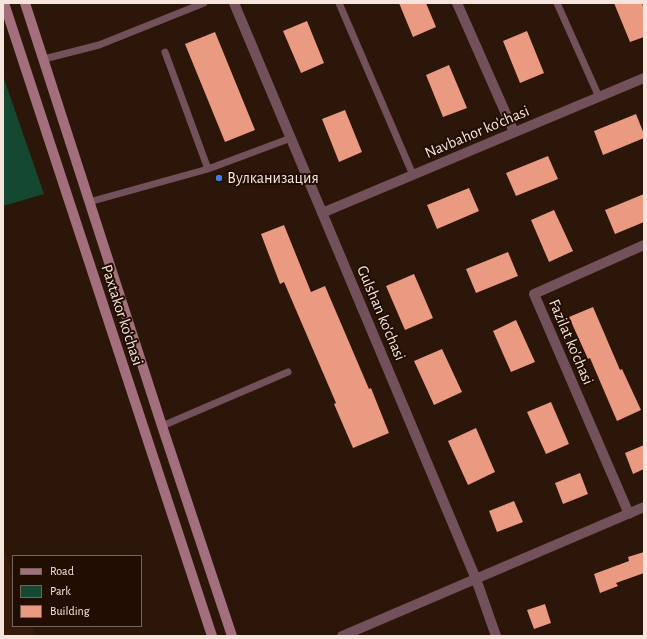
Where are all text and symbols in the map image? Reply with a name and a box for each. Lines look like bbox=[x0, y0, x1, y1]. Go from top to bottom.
street label: Navbahor ko'chasi bbox=[422, 101, 532, 163]
place label: Вулканизация bbox=[227, 168, 319, 188]
marker: Вулканизация bbox=[214, 173, 224, 183]
street label: Paxtakor ko'chasi bbox=[97, 262, 147, 368]
street label: Gulshan ko'chasi bbox=[352, 263, 410, 363]
street label: Fazilat ko'chasi bbox=[544, 296, 598, 388]
legend bbox=[12, 555, 142, 627]
text: Road bbox=[50, 565, 74, 577]
text: Park bbox=[50, 585, 71, 597]
text: Building bbox=[50, 605, 90, 617]

